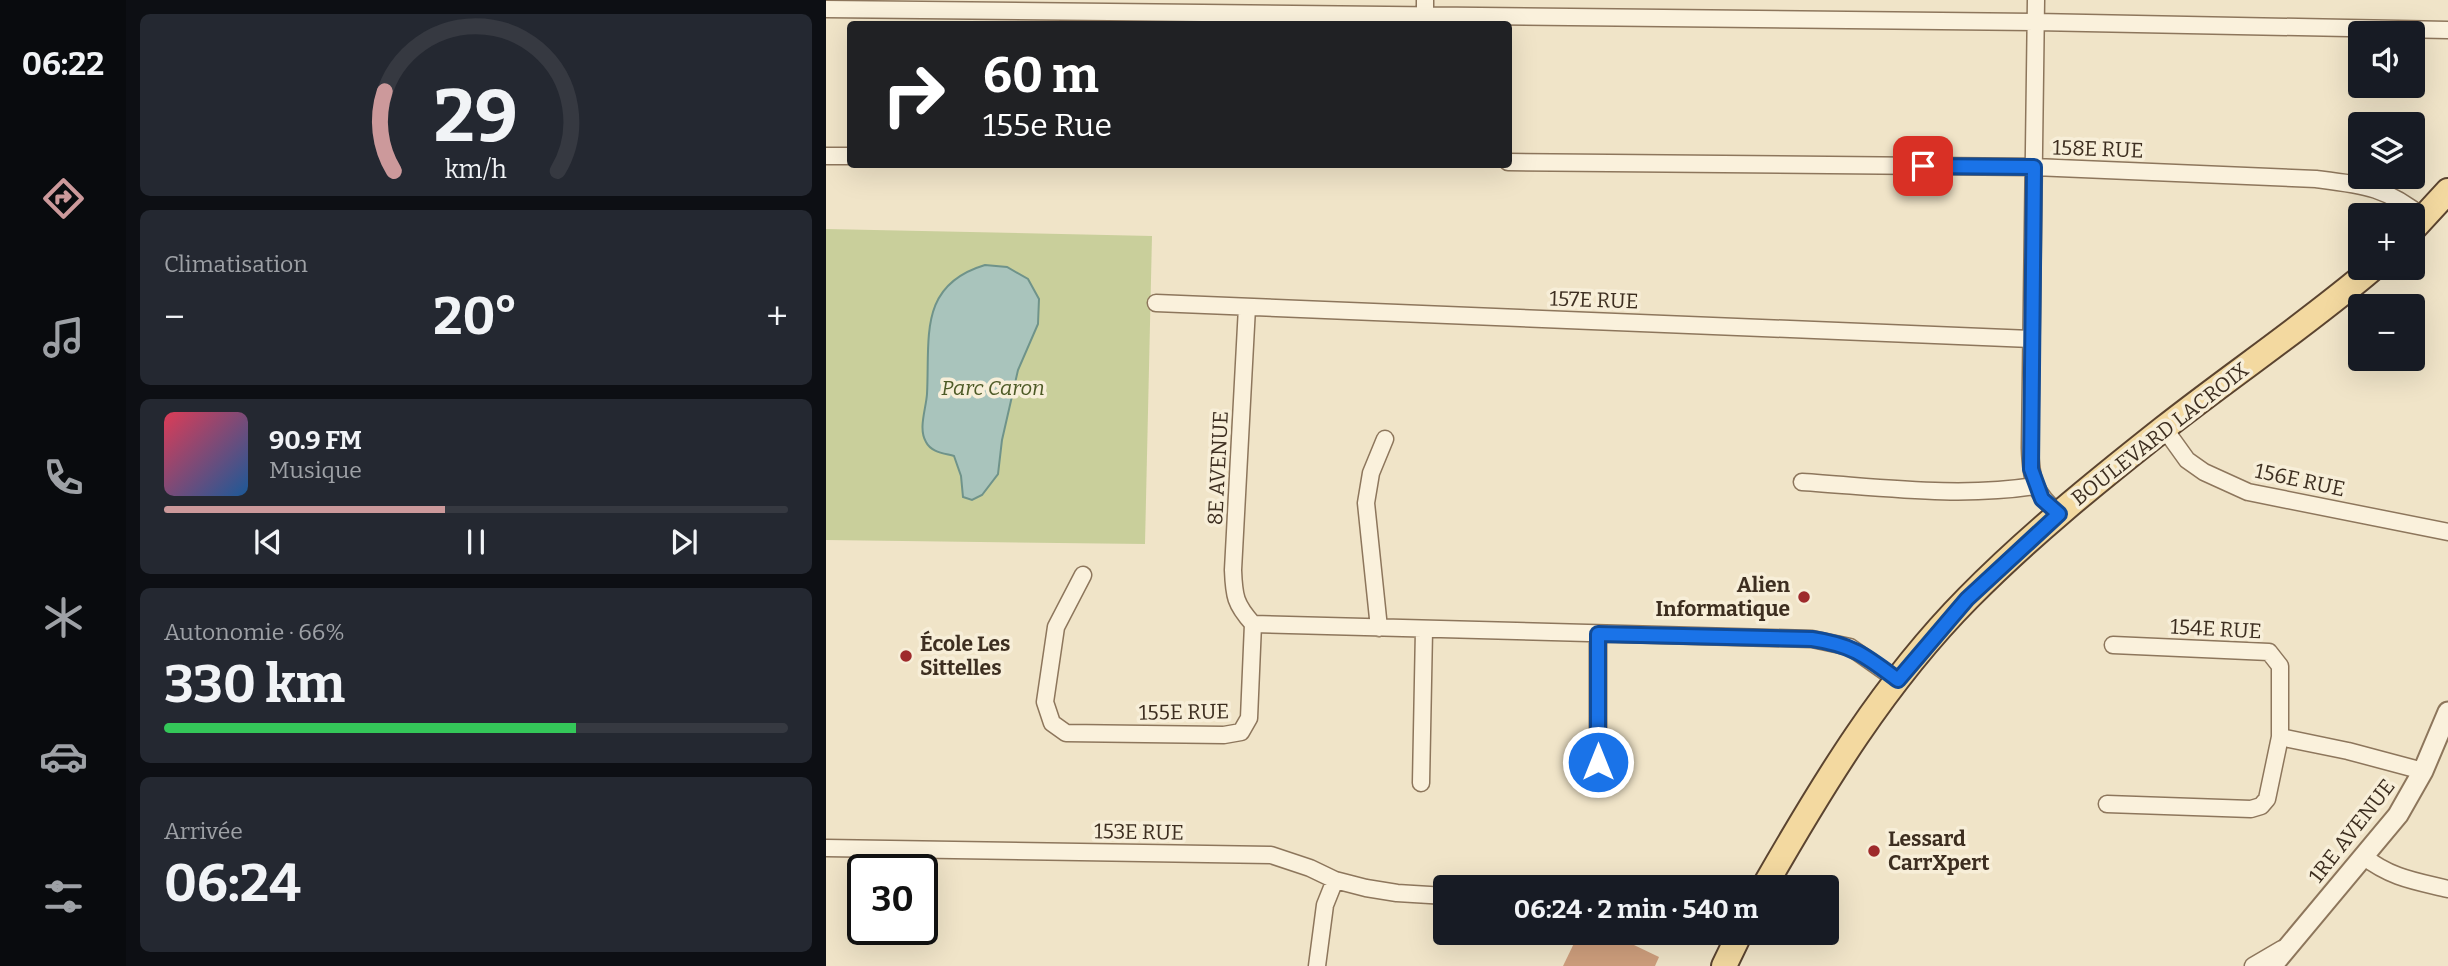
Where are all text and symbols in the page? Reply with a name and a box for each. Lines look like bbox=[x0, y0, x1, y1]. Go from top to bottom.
map controls bbox=[2348, 21, 2425, 371]
button: sound bbox=[2348, 21, 2425, 98]
text: 06:22 bbox=[22, 45, 104, 83]
text: 60 m bbox=[983, 46, 1099, 105]
icon: right bbox=[868, 49, 959, 140]
text: 29 bbox=[434, 73, 518, 160]
text: 155e Rue bbox=[983, 106, 1112, 144]
button: layers bbox=[2348, 112, 2425, 189]
street label: 158E RUE bbox=[2052, 134, 2144, 164]
pin bbox=[1893, 136, 1953, 196]
icon: arrive bbox=[1904, 147, 1942, 185]
text: km/h bbox=[445, 155, 507, 185]
icon: directions bbox=[39, 174, 88, 223]
button: + bbox=[2348, 203, 2425, 280]
text: Climatisation bbox=[164, 250, 308, 278]
text: 20° bbox=[433, 285, 518, 348]
street label: 157E RUE bbox=[1549, 285, 1639, 315]
text: − bbox=[164, 294, 185, 340]
text: + bbox=[766, 294, 788, 340]
button: − bbox=[2348, 294, 2425, 371]
icon: music bbox=[39, 313, 88, 362]
street label: BOULEVARD LACROIX bbox=[2066, 356, 2254, 511]
park label: Parc Caron bbox=[941, 375, 1045, 401]
street label: 8E AVENUE bbox=[1202, 410, 1234, 526]
text: 90.9 FM bbox=[269, 425, 362, 456]
icon: phone bbox=[39, 453, 88, 502]
text: Musique bbox=[269, 456, 362, 484]
street label: 156E RUE bbox=[2253, 458, 2347, 502]
icon: previous bbox=[249, 523, 287, 561]
icon: pause bbox=[457, 523, 495, 561]
icon: next bbox=[665, 523, 703, 561]
place label: Alien Informatique bbox=[1655, 572, 1790, 622]
marker: Alien Informatique bbox=[1796, 589, 1812, 605]
icon: climate bbox=[39, 593, 88, 642]
street label: 154E RUE bbox=[2170, 614, 2262, 644]
text: Autonomie · 66% bbox=[164, 618, 345, 646]
place label: École Les Sittelles bbox=[920, 630, 1010, 681]
marker: École Les Sittelles bbox=[898, 648, 914, 664]
text: 330 km bbox=[164, 653, 345, 716]
street label: 155E RUE bbox=[1139, 698, 1229, 726]
position arrow bbox=[1561, 725, 1635, 799]
icon: car bbox=[39, 732, 88, 781]
street label: 1RE AVENUE bbox=[2303, 774, 2401, 888]
text: Arrivée bbox=[164, 817, 243, 845]
street label: 153E RUE bbox=[1094, 818, 1184, 846]
place label: Lessard CarrXpert bbox=[1888, 826, 1990, 876]
marker: Lessard CarrXpert bbox=[1866, 843, 1882, 859]
text: 06:24 bbox=[164, 852, 301, 915]
speed limit sign: 30 bbox=[847, 854, 938, 945]
icon: filters bbox=[39, 872, 88, 921]
text: 06:24 · 2 min · 540 m bbox=[1514, 894, 1758, 925]

